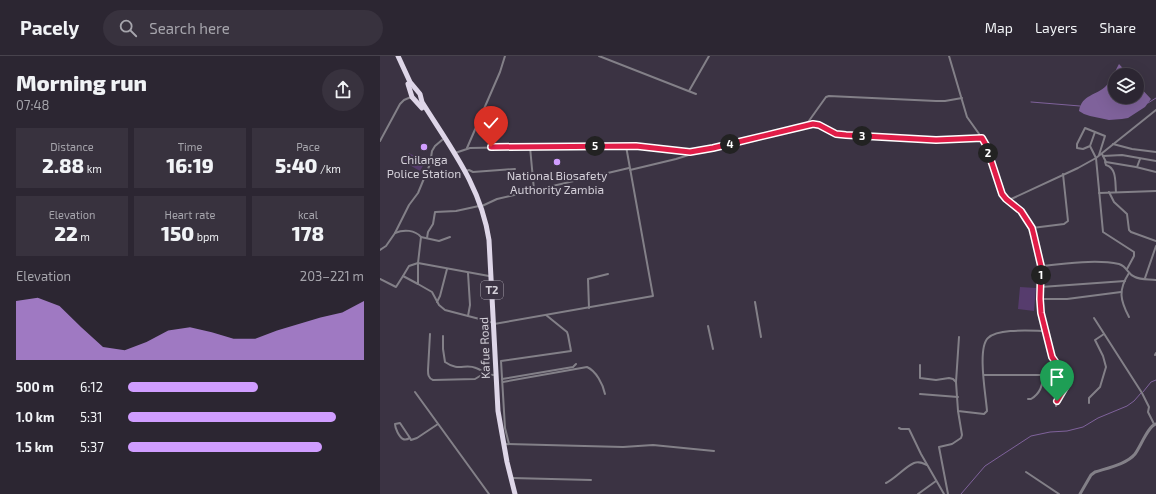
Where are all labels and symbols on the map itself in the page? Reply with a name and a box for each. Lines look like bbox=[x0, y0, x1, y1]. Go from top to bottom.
pin bbox=[474, 106, 508, 147]
pin: 3 bbox=[852, 126, 872, 146]
pin: 4 bbox=[720, 134, 740, 154]
pin: 5 bbox=[585, 136, 605, 156]
marker: Chilanga Police Station bbox=[419, 142, 429, 152]
pin: 2 bbox=[978, 143, 998, 163]
place label: Chilanga Police Station bbox=[387, 152, 461, 180]
marker: National Biosafety Authority Zambia bbox=[552, 157, 562, 167]
place label: National Biosafety Authority Zambia bbox=[507, 168, 608, 196]
pin: 1 bbox=[1031, 265, 1051, 285]
road number: T2 bbox=[481, 281, 503, 299]
street label: Kafue Road bbox=[476, 317, 492, 379]
pin bbox=[1040, 360, 1074, 401]

